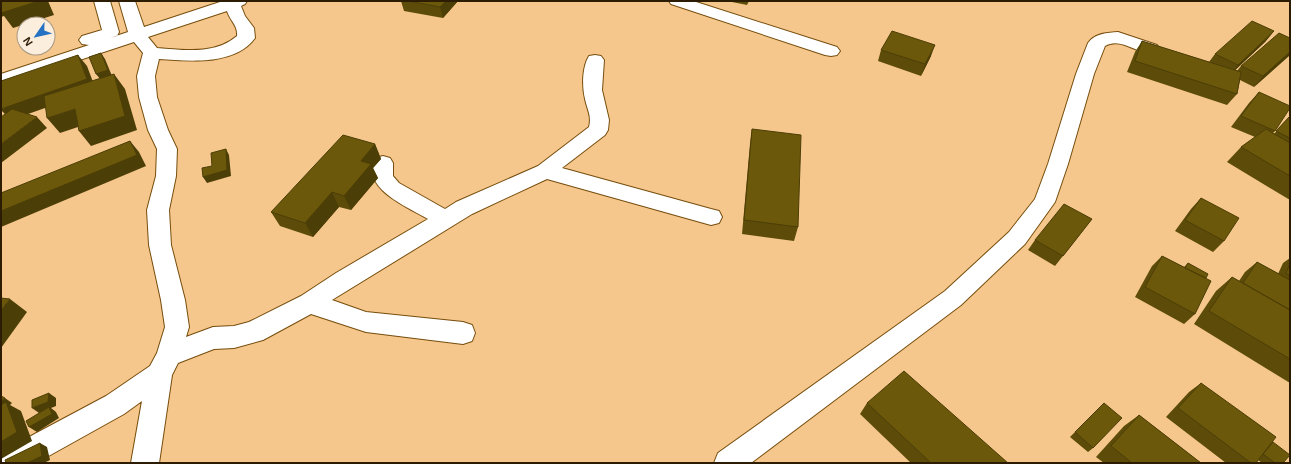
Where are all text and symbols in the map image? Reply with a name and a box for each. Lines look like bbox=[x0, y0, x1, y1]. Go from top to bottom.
north arrow bbox=[16, 16, 56, 56]
text: N bbox=[20, 35, 35, 48]

